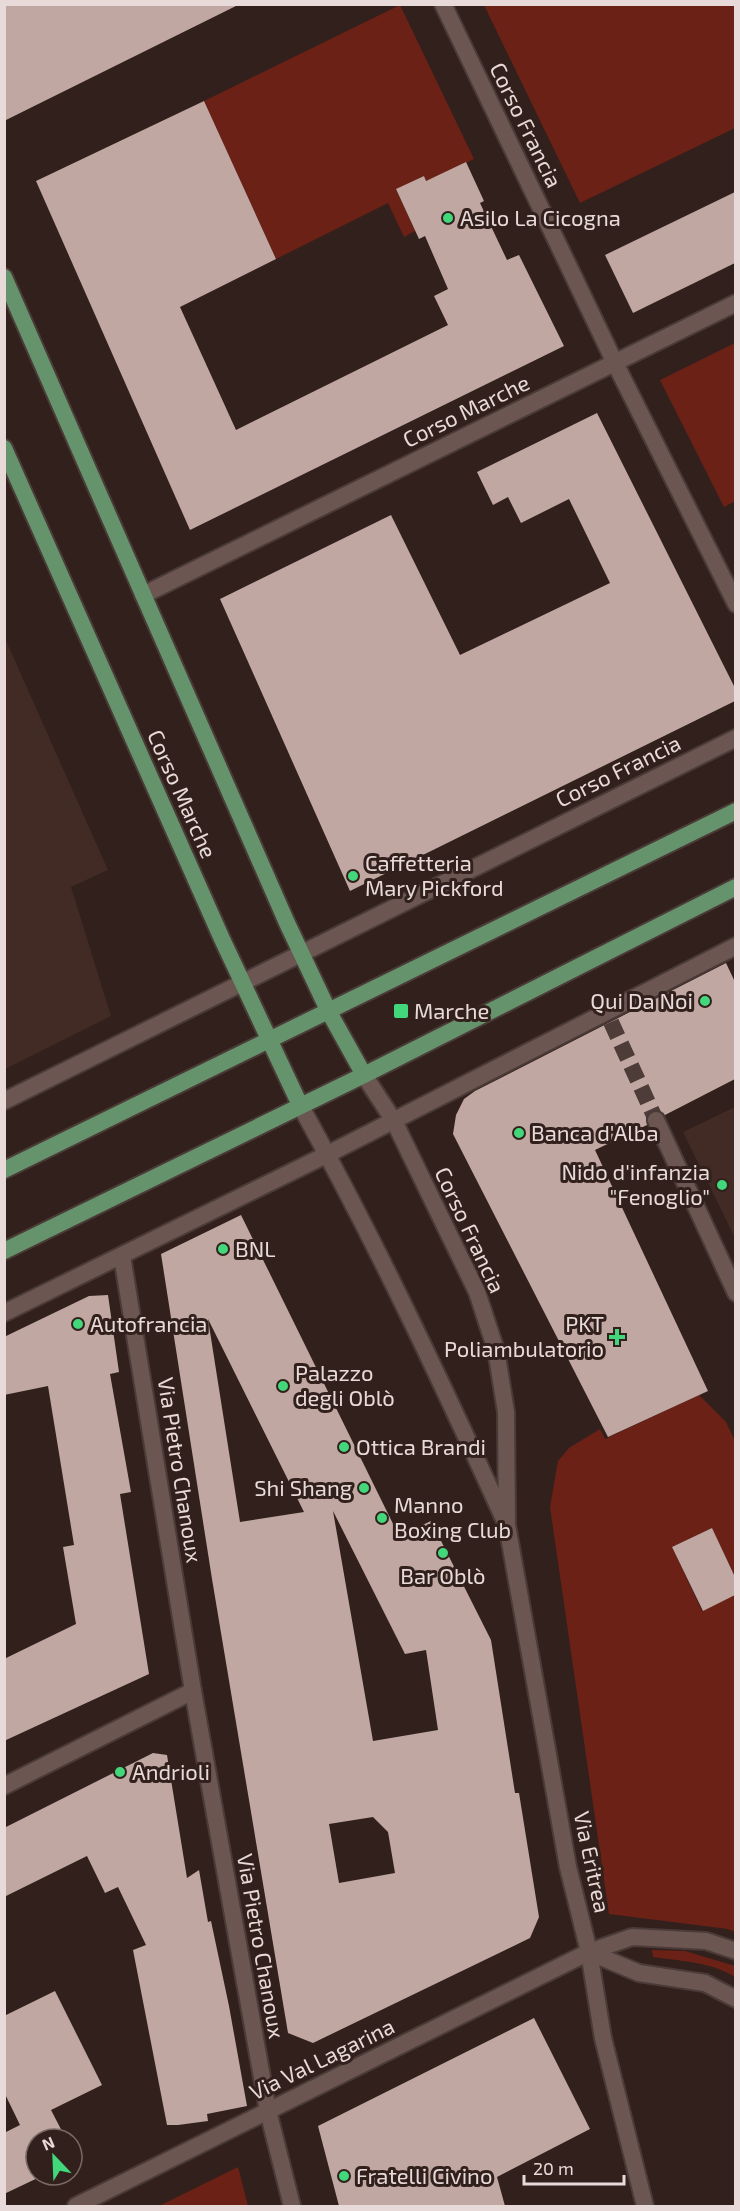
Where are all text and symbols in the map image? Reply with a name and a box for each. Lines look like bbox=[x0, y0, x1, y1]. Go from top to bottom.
street label: Corso Francia bbox=[485, 58, 568, 191]
place label: Asilo La Cicogna bbox=[460, 204, 621, 230]
marker: Asilo La Cicogna bbox=[441, 211, 455, 225]
street label: Corso Marche bbox=[398, 368, 533, 452]
street label: Corso Marche bbox=[143, 725, 223, 862]
street label: Corso Francia bbox=[551, 729, 684, 812]
place label: Caffetteria Mary Pickford bbox=[365, 849, 504, 900]
marker: Caffetteria Mary Pickford bbox=[346, 869, 360, 883]
place label: Qui Da Noi bbox=[590, 987, 693, 1014]
marker: Qui Da Noi bbox=[698, 994, 712, 1008]
place label: Marche bbox=[414, 997, 489, 1023]
marker: Marche bbox=[392, 1002, 410, 1020]
place label: Banca d'Alba bbox=[531, 1119, 658, 1145]
marker: Banca d'Alba bbox=[512, 1126, 526, 1140]
place label: Nido d'infanzia "Fenoglio" bbox=[562, 1158, 710, 1209]
street label: Corso Francia bbox=[430, 1162, 511, 1297]
marker: Nido d'infanzia "Fenoglio" bbox=[715, 1178, 729, 1192]
place label: BNL bbox=[235, 1235, 275, 1261]
marker: BNL bbox=[216, 1242, 230, 1256]
place label: Autofrancia bbox=[90, 1310, 207, 1336]
place label: PKT Poliambulatorio bbox=[444, 1310, 604, 1361]
marker: Autofrancia bbox=[71, 1317, 85, 1331]
marker: PKT Poliambulatorio bbox=[608, 1328, 626, 1346]
place label: Palazzo degli Oblò bbox=[295, 1359, 395, 1410]
street label: Via Pietro Chanoux bbox=[154, 1375, 209, 1565]
marker: Palazzo degli Oblò bbox=[276, 1379, 290, 1393]
place label: Ottica Brandi bbox=[356, 1433, 486, 1459]
marker: Ottica Brandi bbox=[337, 1440, 351, 1454]
place label: Shi Shang bbox=[254, 1474, 352, 1500]
marker: Shi Shang bbox=[357, 1481, 371, 1495]
place label: Manno Boxing Club bbox=[394, 1491, 511, 1542]
marker: Manno Boxing Club bbox=[375, 1511, 389, 1525]
marker: Bar Oblò bbox=[436, 1546, 450, 1560]
place label: Bar Oblò bbox=[400, 1562, 486, 1588]
place label: Andrioli bbox=[132, 1758, 210, 1784]
marker: Andrioli bbox=[113, 1765, 127, 1779]
street label: Via Eritrea bbox=[570, 1809, 616, 1915]
street label: Via Pietro Chanoux bbox=[233, 1851, 291, 2041]
street label: Via Val Lagarina bbox=[245, 2012, 398, 2104]
north arrow bbox=[24, 2127, 84, 2187]
text: N bbox=[39, 2132, 57, 2154]
scale bar bbox=[524, 2148, 624, 2186]
text: 20 m bbox=[533, 2157, 574, 2179]
place label: Fratelli Civino bbox=[356, 2162, 492, 2188]
marker: Fratelli Civino bbox=[337, 2169, 351, 2183]

